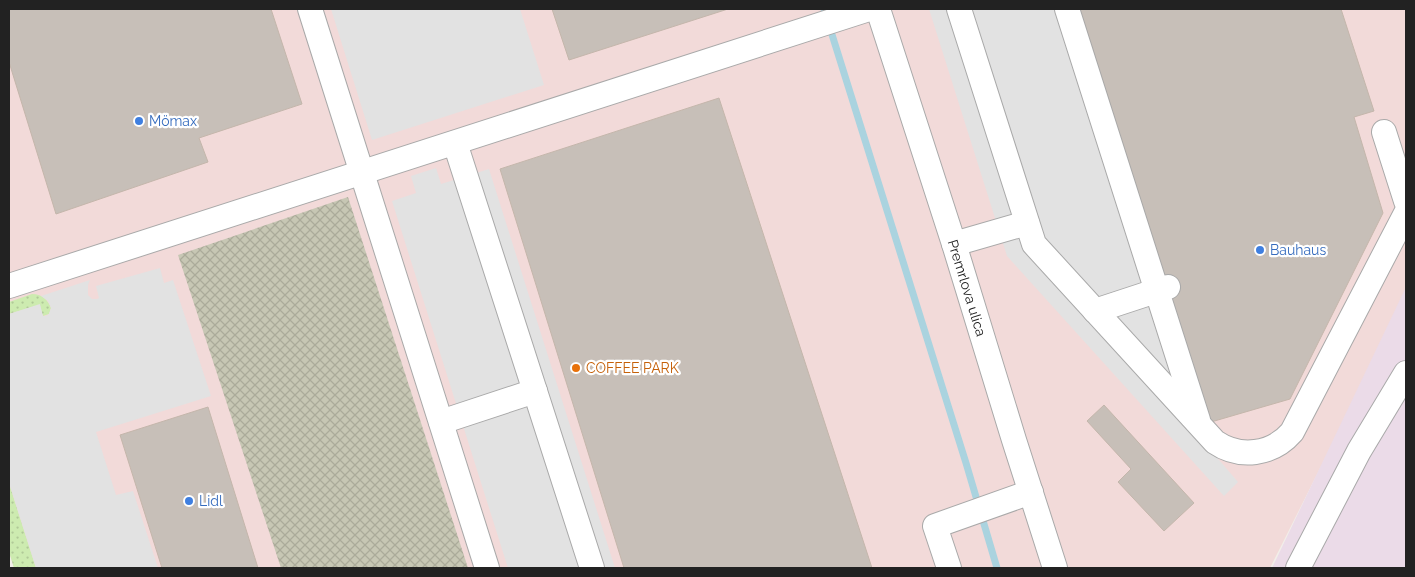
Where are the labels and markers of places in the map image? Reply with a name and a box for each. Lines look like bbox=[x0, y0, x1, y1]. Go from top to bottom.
place label: Mömax bbox=[149, 113, 197, 129]
marker: Mömax bbox=[133, 115, 145, 127]
place label: Bauhaus bbox=[1270, 242, 1326, 258]
marker: Bauhaus bbox=[1254, 244, 1266, 256]
place label: COFFEE PARK bbox=[586, 360, 679, 376]
marker: COFFEE PARK bbox=[570, 362, 582, 374]
place label: Lidl bbox=[199, 493, 223, 509]
marker: Lidl bbox=[183, 495, 195, 507]

